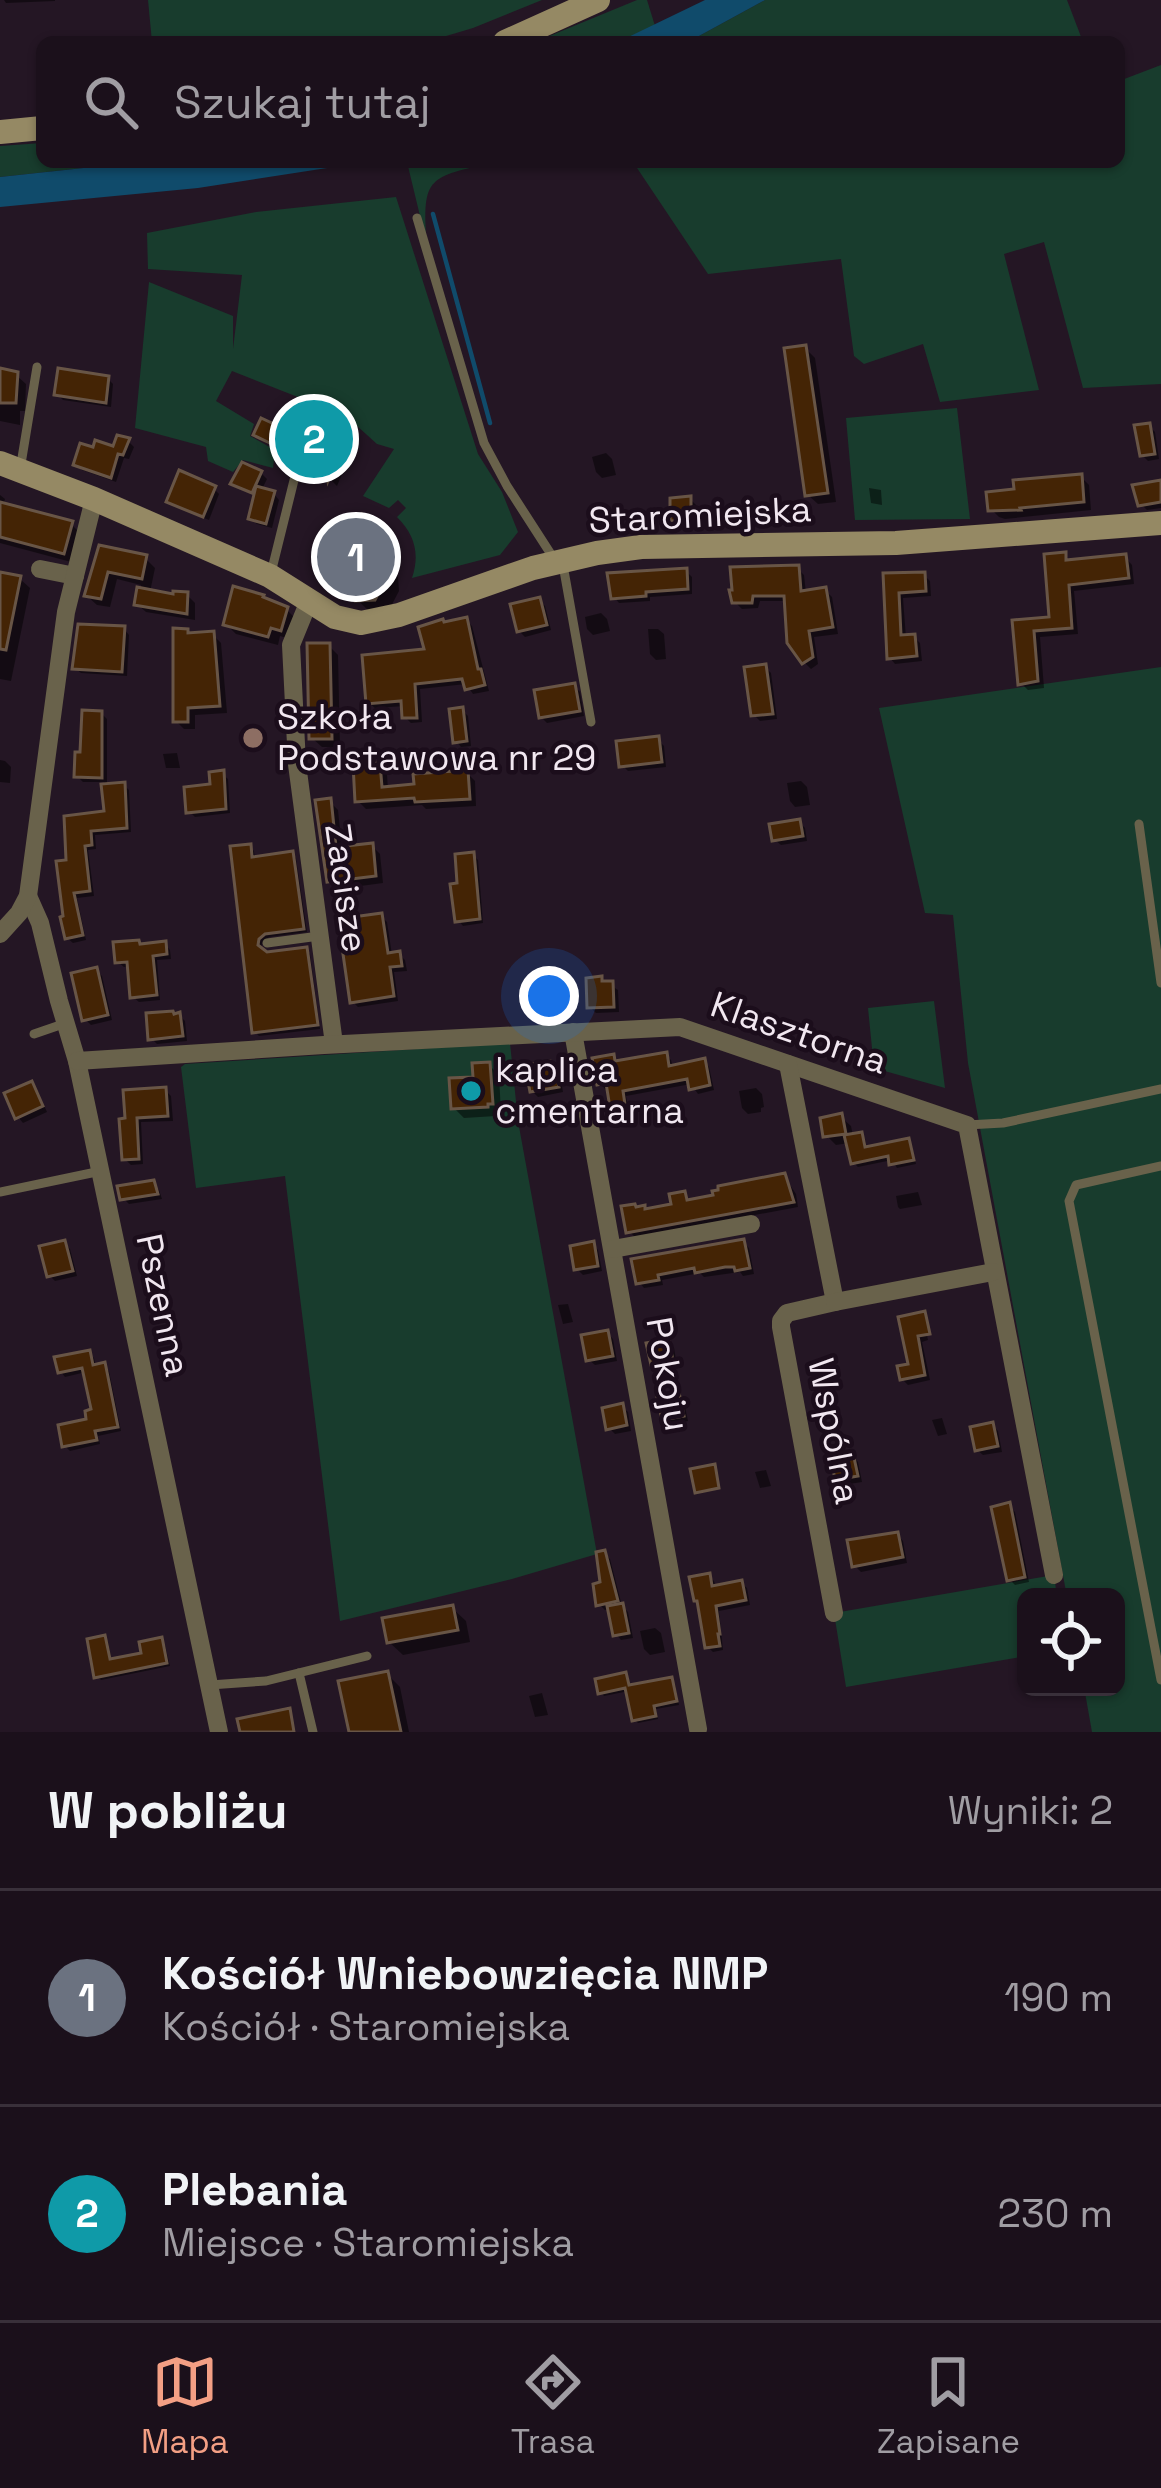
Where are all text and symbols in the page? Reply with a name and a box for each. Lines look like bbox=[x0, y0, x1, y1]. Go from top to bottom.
search box bbox=[36, 36, 1125, 168]
icon: search bbox=[78, 69, 144, 135]
text: Szukaj tutaj bbox=[174, 74, 431, 131]
pin: 2 bbox=[275, 394, 353, 484]
street label: Staromiejska bbox=[587, 486, 813, 544]
pin: 1 bbox=[317, 512, 395, 602]
place label: Szkoła Podstawowa nr 29 bbox=[277, 694, 596, 781]
marker: Szkoła Podstawowa nr 29 bbox=[240, 725, 266, 751]
street label: Zacisze bbox=[314, 821, 378, 955]
your location bbox=[519, 966, 579, 1026]
street label: Klasztorna bbox=[705, 981, 893, 1085]
place label: kaplica cmentarna bbox=[495, 1047, 684, 1134]
marker: kaplica cmentarna bbox=[458, 1078, 484, 1104]
street label: Pszenna bbox=[125, 1230, 201, 1380]
street label: Pokoju bbox=[635, 1313, 701, 1435]
street label: Wspólna bbox=[797, 1354, 871, 1508]
map controls bbox=[1017, 1588, 1125, 1696]
button: locate bbox=[1017, 1588, 1125, 1696]
text: W pobliżu bbox=[48, 1778, 288, 1843]
text: Wyniki: 2 bbox=[948, 1786, 1113, 1835]
text: Kościół Wniebowzięcia NMP bbox=[162, 1945, 768, 2002]
text: 1 bbox=[78, 1973, 96, 2022]
text: 190 m bbox=[1004, 1973, 1113, 2022]
text: Kościół · Staromiejska bbox=[162, 2002, 570, 2051]
text: Plebania bbox=[162, 2161, 348, 2218]
text: 2 bbox=[75, 2189, 99, 2238]
text: 230 m bbox=[998, 2189, 1113, 2238]
text: Miejsce · Staromiejska bbox=[162, 2218, 574, 2267]
tab: Mapa bbox=[141, 2349, 229, 2463]
tab: Trasa bbox=[511, 2349, 595, 2463]
tab: Zapisane bbox=[877, 2349, 1020, 2463]

